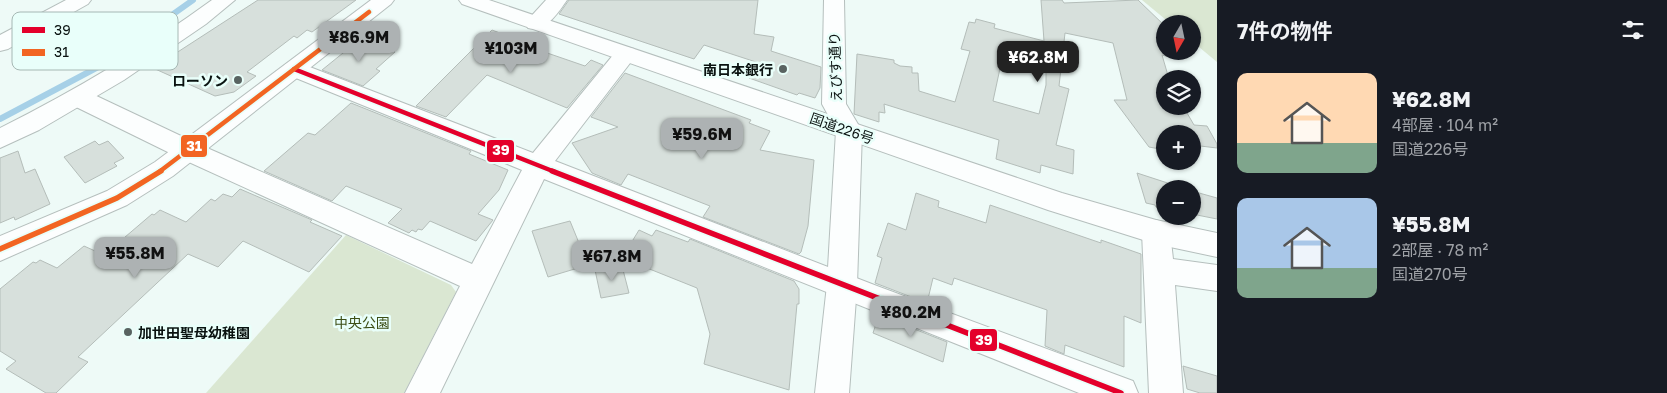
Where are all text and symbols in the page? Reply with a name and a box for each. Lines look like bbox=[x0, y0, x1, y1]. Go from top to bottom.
legend bbox=[12, 12, 178, 70]
north arrow bbox=[1156, 15, 1201, 60]
map controls bbox=[1156, 15, 1201, 225]
icon: filters bbox=[1619, 16, 1647, 44]
text: 7件の物件 bbox=[1237, 18, 1332, 44]
pin: ¥86.9M bbox=[318, 20, 400, 63]
text: 39 bbox=[54, 21, 71, 38]
text: ¥86.9M bbox=[329, 27, 389, 47]
pin: ¥103M bbox=[476, 32, 546, 74]
street label: えびす通り bbox=[825, 32, 845, 102]
text: ¥103M bbox=[484, 38, 538, 58]
pin: ¥62.8M bbox=[997, 41, 1079, 83]
text: 31 bbox=[54, 43, 69, 60]
text: ¥62.8M bbox=[1008, 47, 1068, 67]
place label: 南日本銀行 bbox=[703, 61, 773, 78]
marker: 南日本銀行 bbox=[777, 63, 789, 75]
button: layers bbox=[1156, 70, 1201, 115]
place label: ローソン bbox=[172, 72, 228, 89]
marker: ローソン bbox=[232, 74, 244, 86]
text: ¥62.8M bbox=[1392, 86, 1471, 112]
icon: home bbox=[1277, 93, 1337, 153]
street label: 国道226号 bbox=[808, 109, 876, 147]
text: 4部屋 · 104 m² bbox=[1392, 115, 1498, 135]
pin: ¥59.6M bbox=[661, 118, 743, 160]
text: ¥59.6M bbox=[672, 124, 732, 144]
button: + bbox=[1156, 125, 1201, 170]
line badge: 31 bbox=[180, 134, 208, 158]
text: 31 bbox=[186, 137, 202, 154]
line badge: 39 bbox=[486, 139, 515, 163]
text: 国道226号 bbox=[1392, 139, 1468, 159]
text: 39 bbox=[492, 141, 510, 158]
button: − bbox=[1156, 180, 1201, 225]
text: ¥55.8M bbox=[1392, 211, 1470, 237]
icon: home bbox=[1277, 218, 1337, 278]
pin: ¥55.8M bbox=[94, 236, 176, 279]
pin: ¥67.8M bbox=[571, 240, 653, 282]
text: 2部屋 · 78 m² bbox=[1392, 240, 1488, 260]
text: ¥55.8M bbox=[105, 243, 165, 263]
text: ¥67.8M bbox=[582, 246, 642, 266]
text: 国道270号 bbox=[1392, 264, 1468, 284]
pin: ¥80.2M bbox=[870, 296, 952, 338]
text: ¥80.2M bbox=[881, 302, 941, 322]
park label: 中央公園 bbox=[334, 314, 390, 331]
place label: 加世田聖母幼稚園 bbox=[138, 324, 250, 341]
marker: 加世田聖母幼稚園 bbox=[122, 326, 134, 338]
line badge: 39 bbox=[969, 328, 998, 352]
text: 39 bbox=[975, 331, 993, 348]

